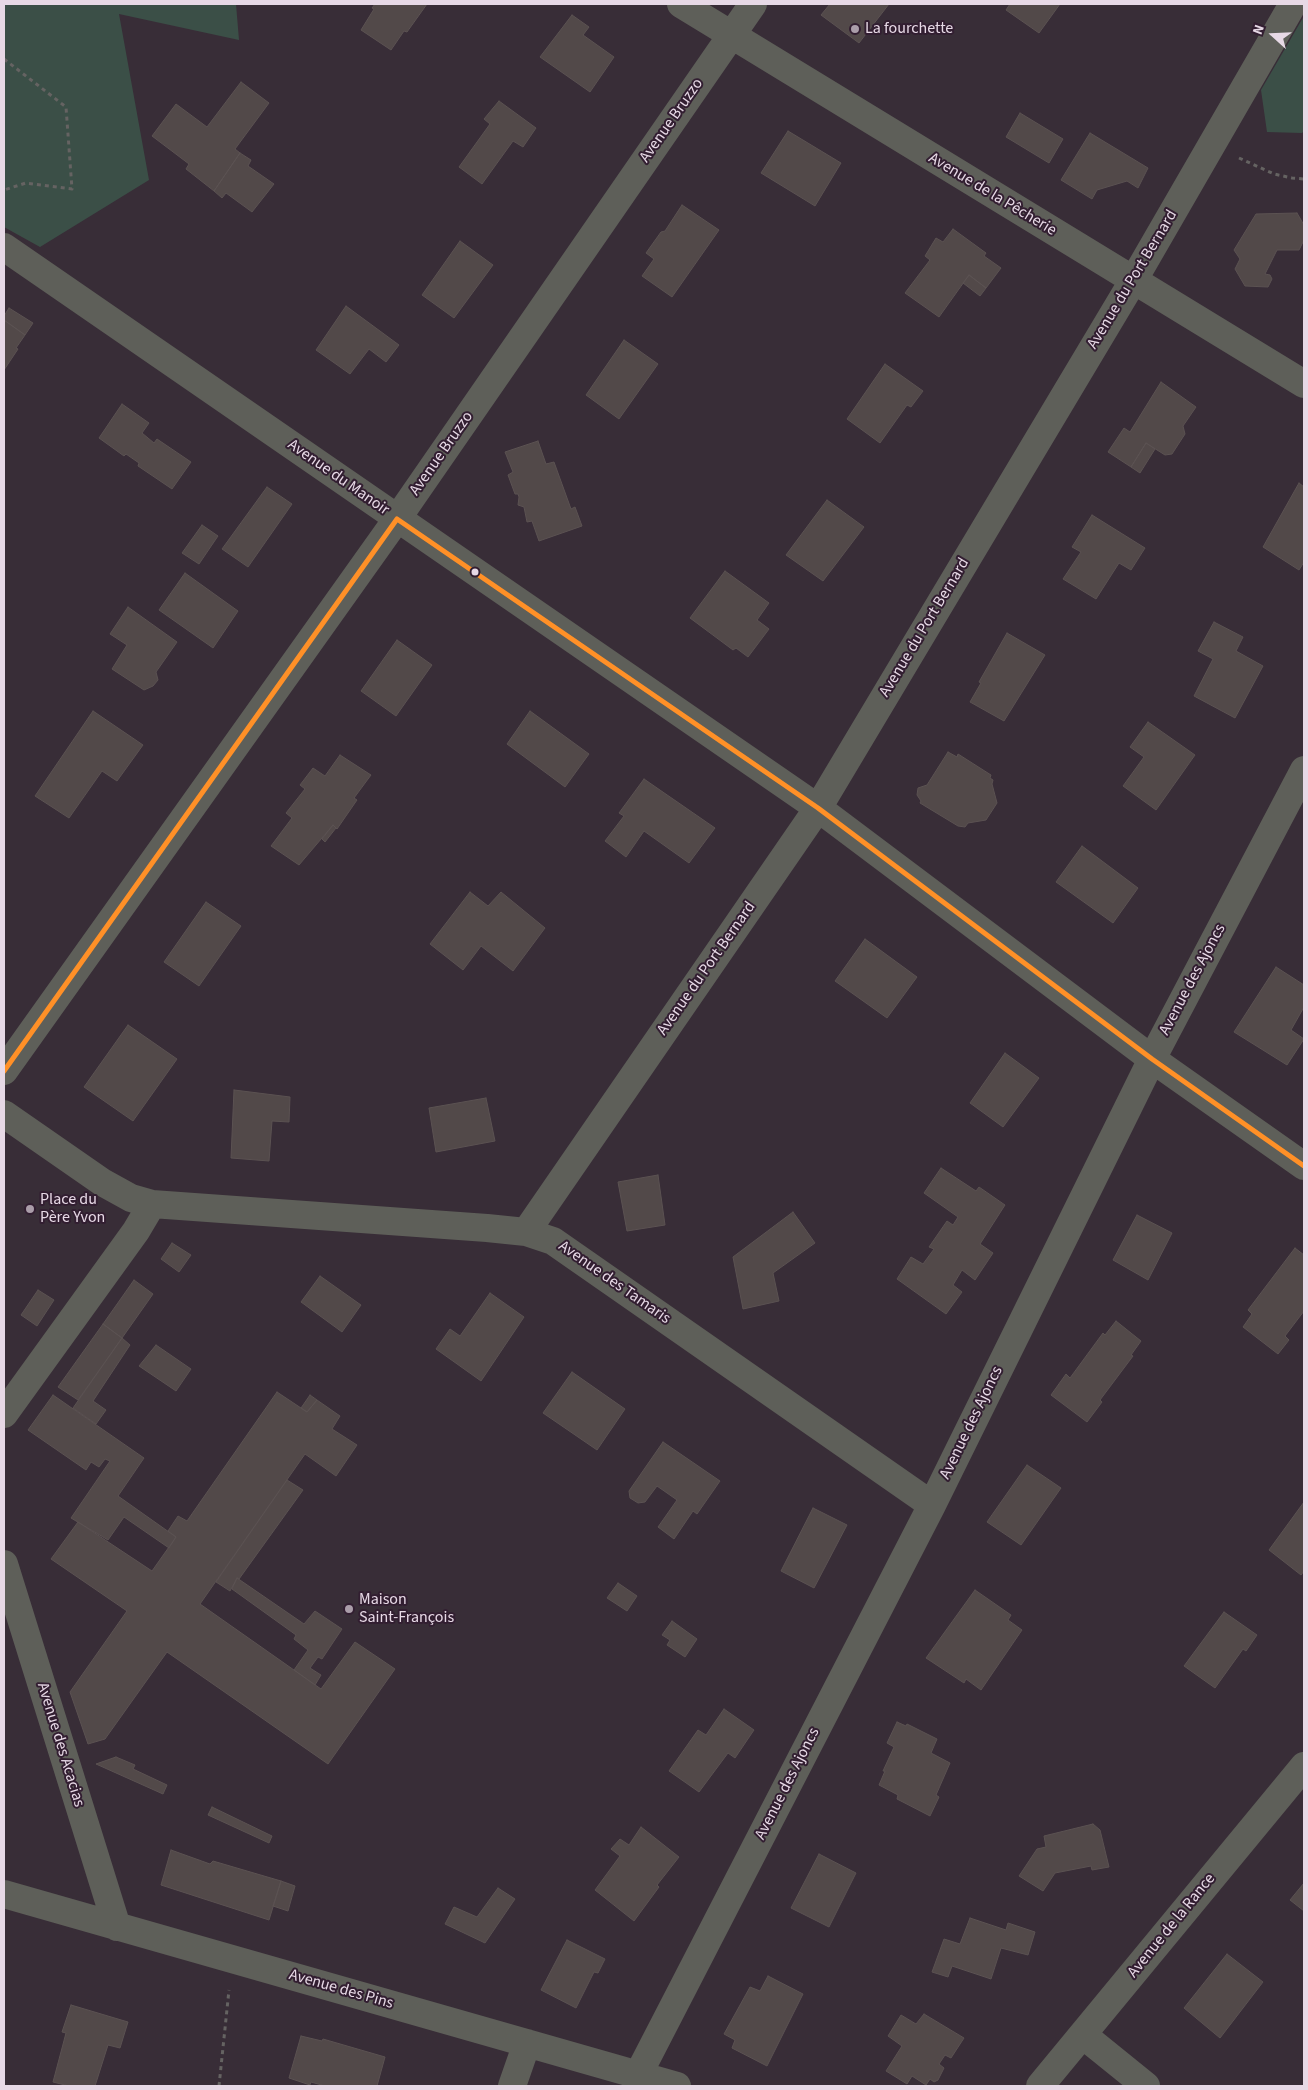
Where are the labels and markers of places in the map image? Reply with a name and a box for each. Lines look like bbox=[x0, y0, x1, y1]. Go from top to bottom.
place label: La fourchette bbox=[865, 19, 953, 39]
marker: La fourchette bbox=[849, 23, 861, 35]
unlabelled marker bbox=[470, 567, 480, 577]
place label: Place du Père Yvon bbox=[40, 1190, 105, 1228]
marker: Place du Père Yvon bbox=[24, 1203, 36, 1215]
place label: Maison Saint-François bbox=[359, 1590, 454, 1628]
marker: Maison Saint-François bbox=[343, 1603, 355, 1615]

